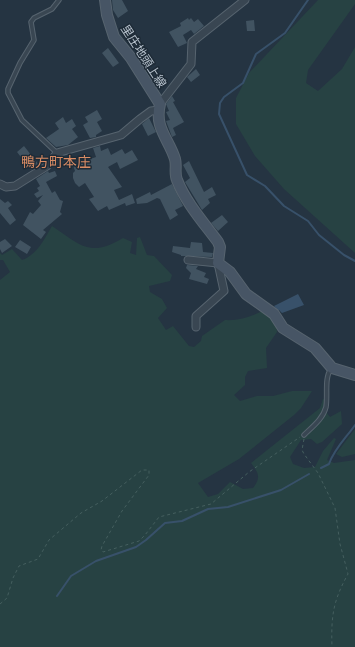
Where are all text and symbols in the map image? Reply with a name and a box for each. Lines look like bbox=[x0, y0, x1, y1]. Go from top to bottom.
street label: 里庄地頭上線 bbox=[118, 22, 170, 90]
district label: 鴨方町本庄 bbox=[21, 153, 91, 171]

